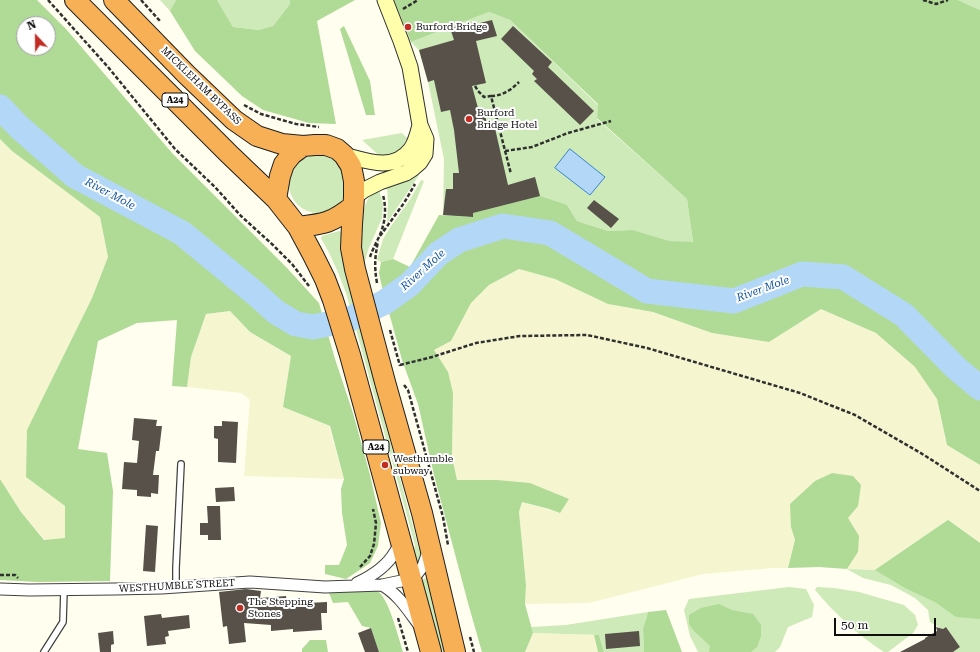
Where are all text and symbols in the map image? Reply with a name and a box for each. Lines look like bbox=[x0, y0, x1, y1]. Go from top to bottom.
north arrow bbox=[16, 16, 56, 56]
text: N bbox=[25, 18, 38, 33]
place label: Burford Bridge bbox=[416, 21, 487, 33]
marker: Burford Bridge bbox=[403, 22, 413, 32]
street label: MICKLEHAM BYPASS bbox=[159, 45, 243, 127]
road number: A24 bbox=[162, 93, 188, 107]
place label: Burford Bridge Hotel bbox=[477, 107, 537, 130]
marker: Burford Bridge Hotel bbox=[464, 114, 474, 124]
water label: River Mole bbox=[83, 175, 137, 213]
water label: River Mole bbox=[398, 247, 448, 293]
water label: River Mole bbox=[735, 273, 791, 305]
road number: A24 bbox=[363, 440, 389, 454]
place label: Westhumble subway bbox=[393, 453, 453, 476]
marker: Westhumble subway bbox=[380, 460, 390, 470]
street label: WESTHUMBLE STREET bbox=[119, 577, 235, 595]
place label: The Stepping Stones bbox=[248, 596, 313, 620]
marker: The Stepping Stones bbox=[235, 603, 245, 613]
scale bar bbox=[836, 610, 938, 636]
text: 50 m bbox=[841, 618, 868, 632]

